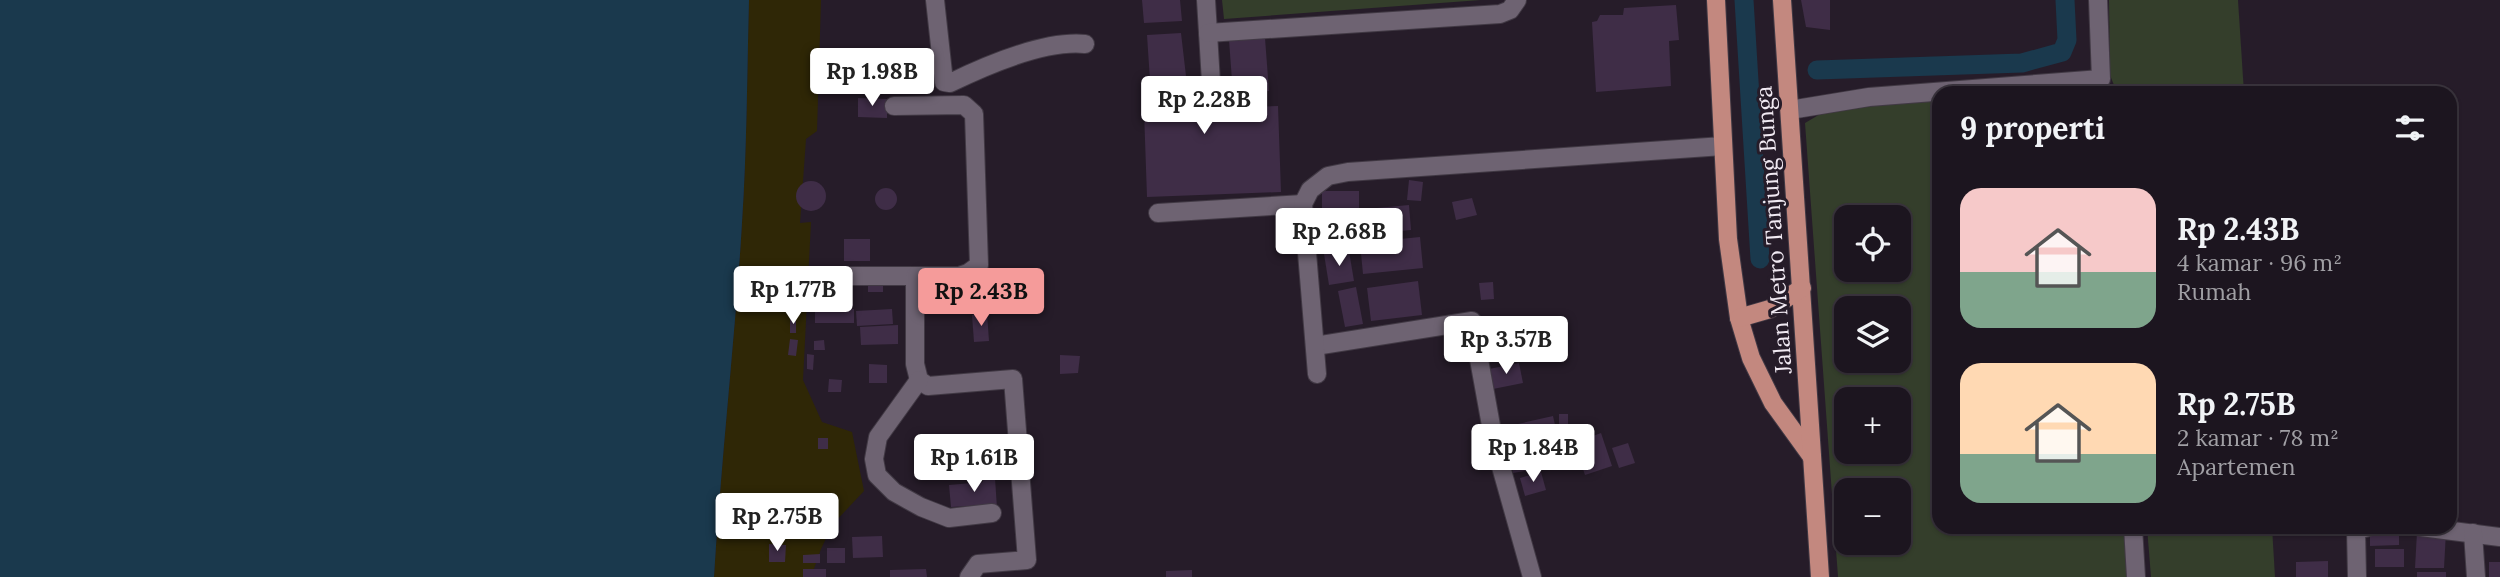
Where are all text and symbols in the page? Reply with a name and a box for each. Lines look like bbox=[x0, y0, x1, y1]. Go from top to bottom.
pin: Rp 1.98B bbox=[800, 48, 944, 108]
text: Rp 1.98B bbox=[826, 56, 918, 85]
pin: Rp 2.28B bbox=[1132, 76, 1276, 136]
text: Rp 2.28B bbox=[1157, 84, 1251, 113]
street label: Jalan Metro Tanjung Bunga bbox=[1748, 85, 1798, 376]
text: 9 properti bbox=[1960, 109, 2105, 147]
icon: filters bbox=[2391, 109, 2429, 147]
map controls bbox=[1834, 205, 1911, 555]
button: locate bbox=[1834, 205, 1911, 282]
pin: Rp 2.68B bbox=[1267, 208, 1411, 268]
text: Rp 2.43B bbox=[2177, 210, 2299, 248]
text: Rp 2.68B bbox=[1292, 216, 1386, 245]
icon: home bbox=[2016, 216, 2100, 300]
text: 4 kamar · 96 m² bbox=[2177, 248, 2342, 277]
pin: Rp 1.77B bbox=[721, 266, 865, 326]
pin: Rp 2.43B bbox=[909, 268, 1053, 328]
text: Rp 1.77B bbox=[750, 274, 836, 303]
text: Rp 2.43B bbox=[934, 276, 1028, 305]
text: Rumah bbox=[2177, 277, 2251, 306]
button: layers bbox=[1834, 296, 1911, 373]
pin: Rp 3.57B bbox=[1434, 316, 1578, 376]
text: Rp 3.57B bbox=[1460, 324, 1552, 353]
text: Rp 2.75B bbox=[2177, 385, 2296, 423]
button: + bbox=[1834, 387, 1911, 464]
icon: home bbox=[2016, 391, 2100, 475]
text: 2 kamar · 78 m² bbox=[2177, 423, 2339, 452]
pin: Rp 1.84B bbox=[1461, 424, 1605, 484]
text: Rp 1.84B bbox=[1487, 432, 1579, 461]
pin: Rp 1.61B bbox=[902, 434, 1046, 494]
text: Rp 1.61B bbox=[930, 442, 1018, 471]
text: Apartemen bbox=[2177, 452, 2295, 481]
button: − bbox=[1834, 478, 1911, 555]
pin: Rp 2.75B bbox=[705, 494, 849, 553]
text: Rp 2.75B bbox=[732, 501, 822, 530]

